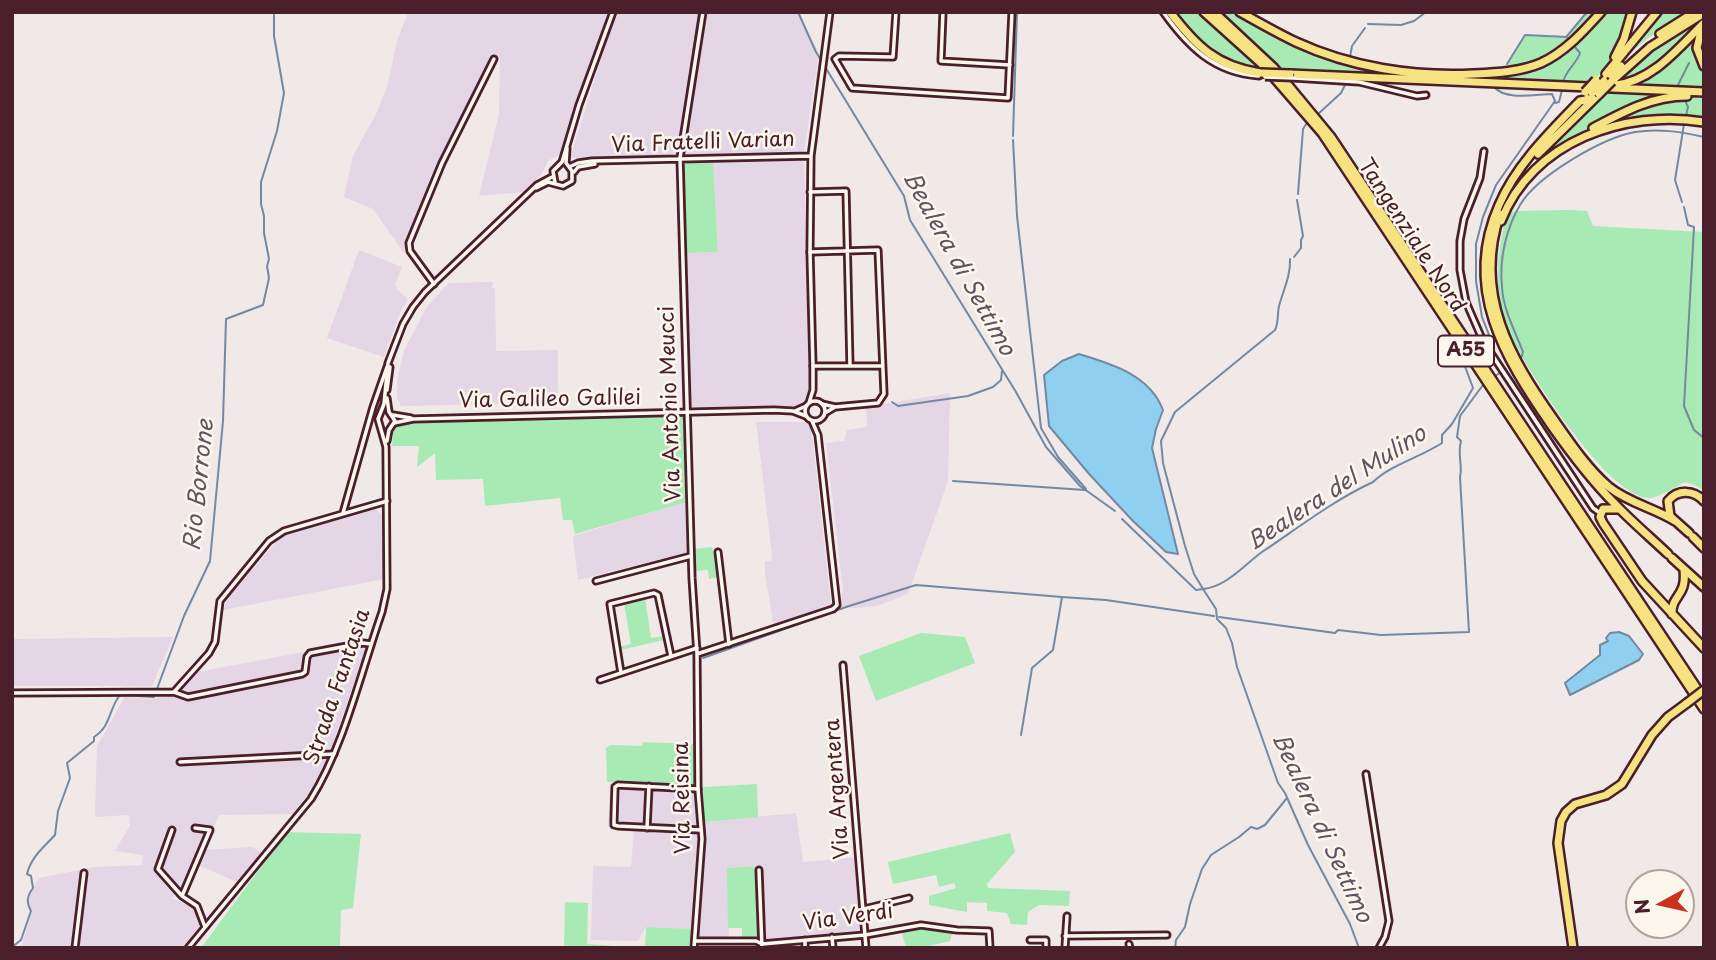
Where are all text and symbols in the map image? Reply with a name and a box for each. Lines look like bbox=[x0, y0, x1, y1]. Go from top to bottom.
street label: Via Fratelli Varian bbox=[611, 127, 795, 159]
street label: Tangenziale Nord bbox=[1352, 154, 1470, 318]
water label: Bealera di Settimo bbox=[896, 167, 1020, 361]
street label: Via Antonio Meucci bbox=[655, 305, 687, 503]
road number: A55 bbox=[1438, 336, 1494, 366]
street label: Via Galileo Galilei bbox=[459, 386, 641, 414]
water label: Rio Borrone bbox=[179, 418, 221, 552]
water label: Bealera del Mulino bbox=[1242, 421, 1432, 557]
street label: Strada Fantasia bbox=[299, 606, 377, 768]
street label: Via Argentera bbox=[821, 718, 855, 860]
water label: Bealera di Settimo bbox=[1265, 729, 1377, 927]
street label: Via Reisina bbox=[669, 742, 697, 854]
north arrow bbox=[1625, 869, 1695, 939]
text: N bbox=[1626, 897, 1656, 916]
street label: Via Verdi bbox=[801, 899, 895, 937]

